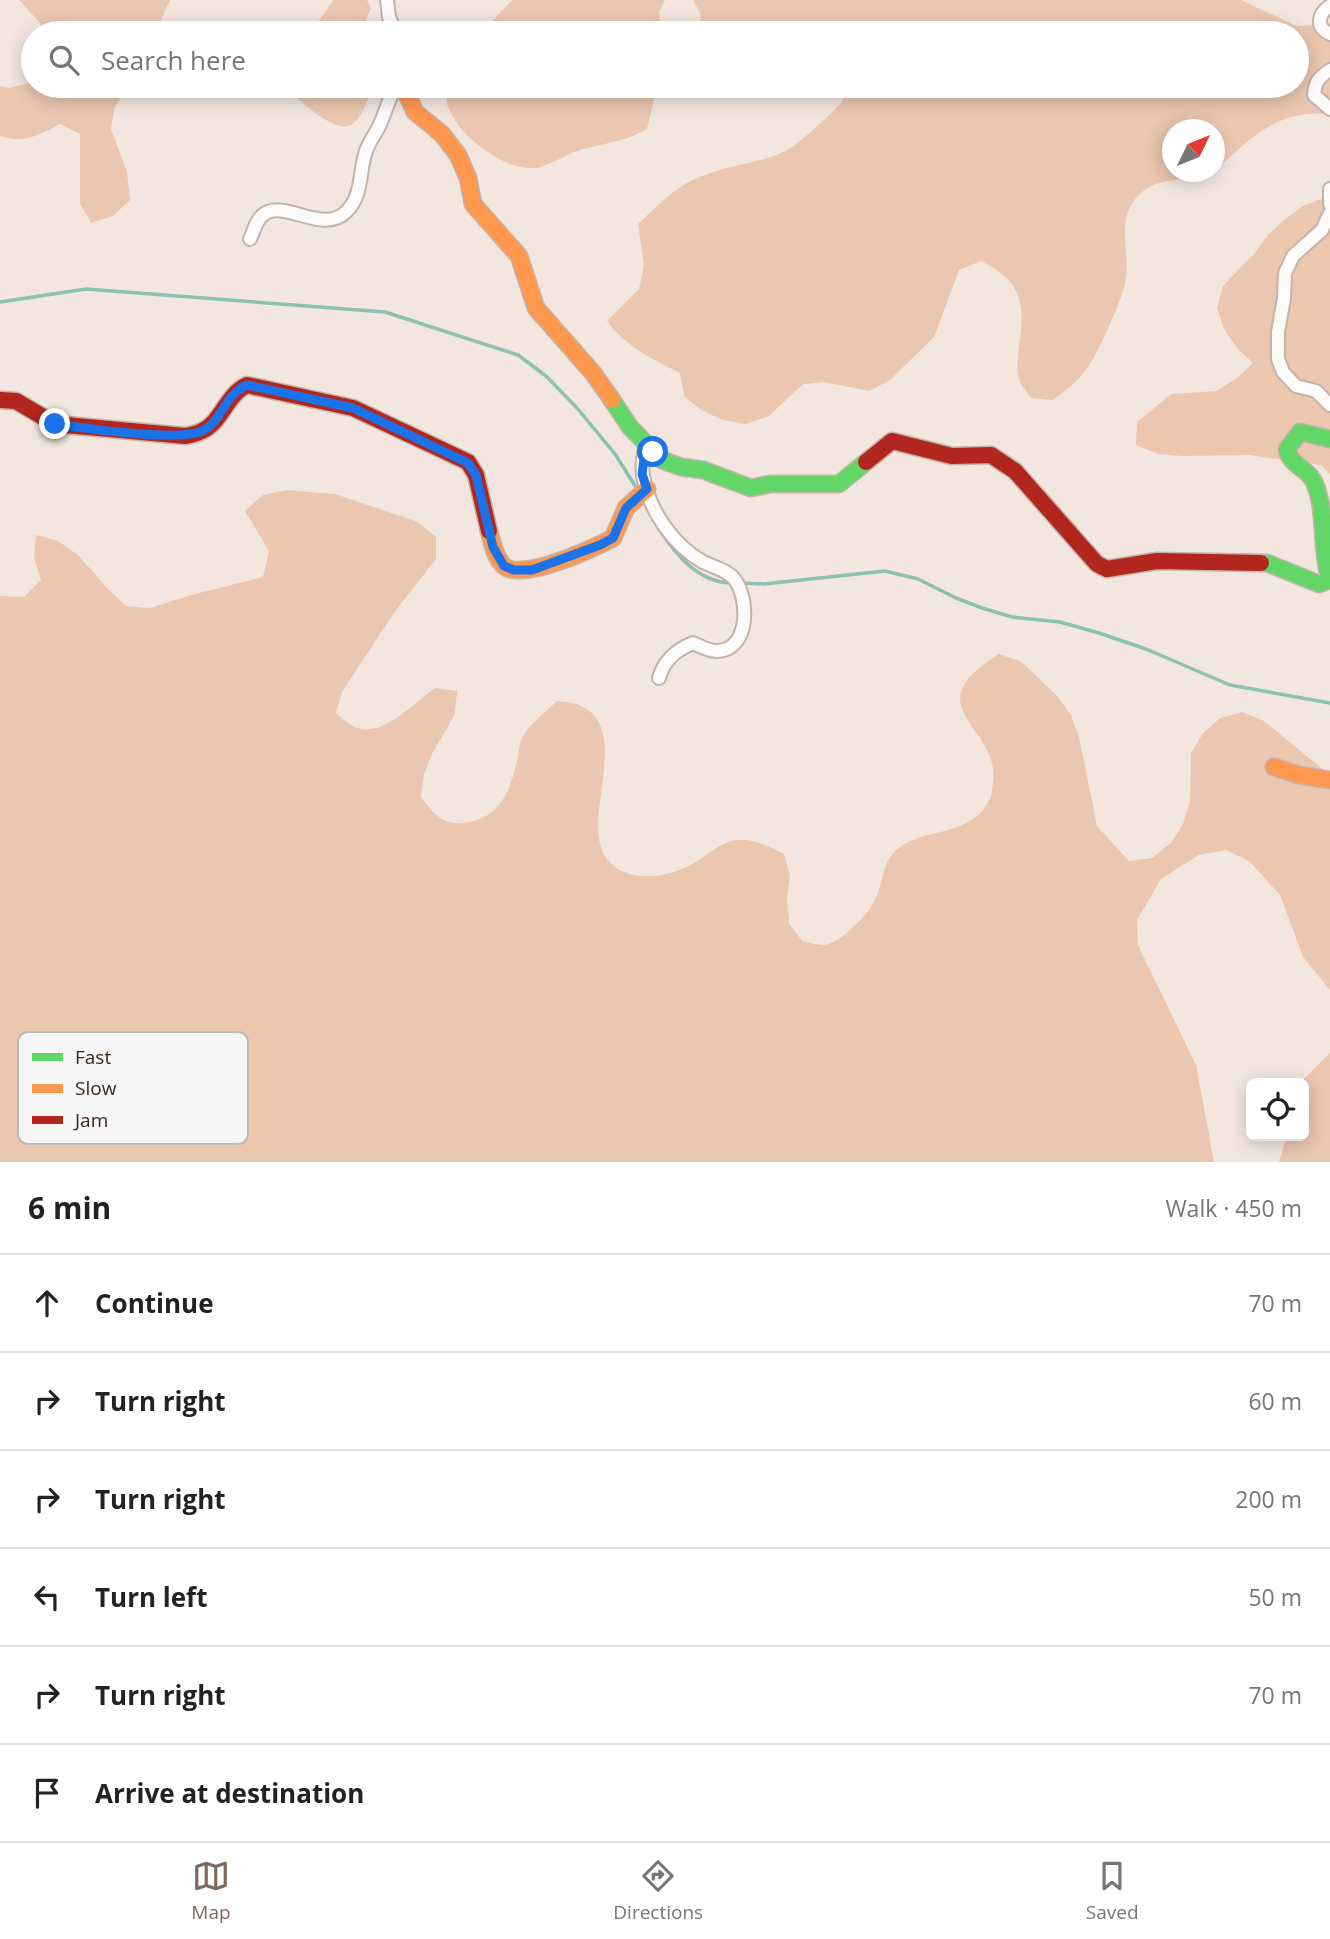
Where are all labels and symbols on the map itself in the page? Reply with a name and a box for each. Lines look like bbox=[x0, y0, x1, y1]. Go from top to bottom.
north arrow bbox=[1162, 119, 1225, 182]
route end bbox=[39, 408, 70, 439]
route start bbox=[637, 436, 668, 467]
legend bbox=[18, 1032, 248, 1144]
text: Fast bbox=[75, 1044, 111, 1070]
text: Slow bbox=[75, 1075, 117, 1101]
text: Jam bbox=[73, 1107, 108, 1133]

